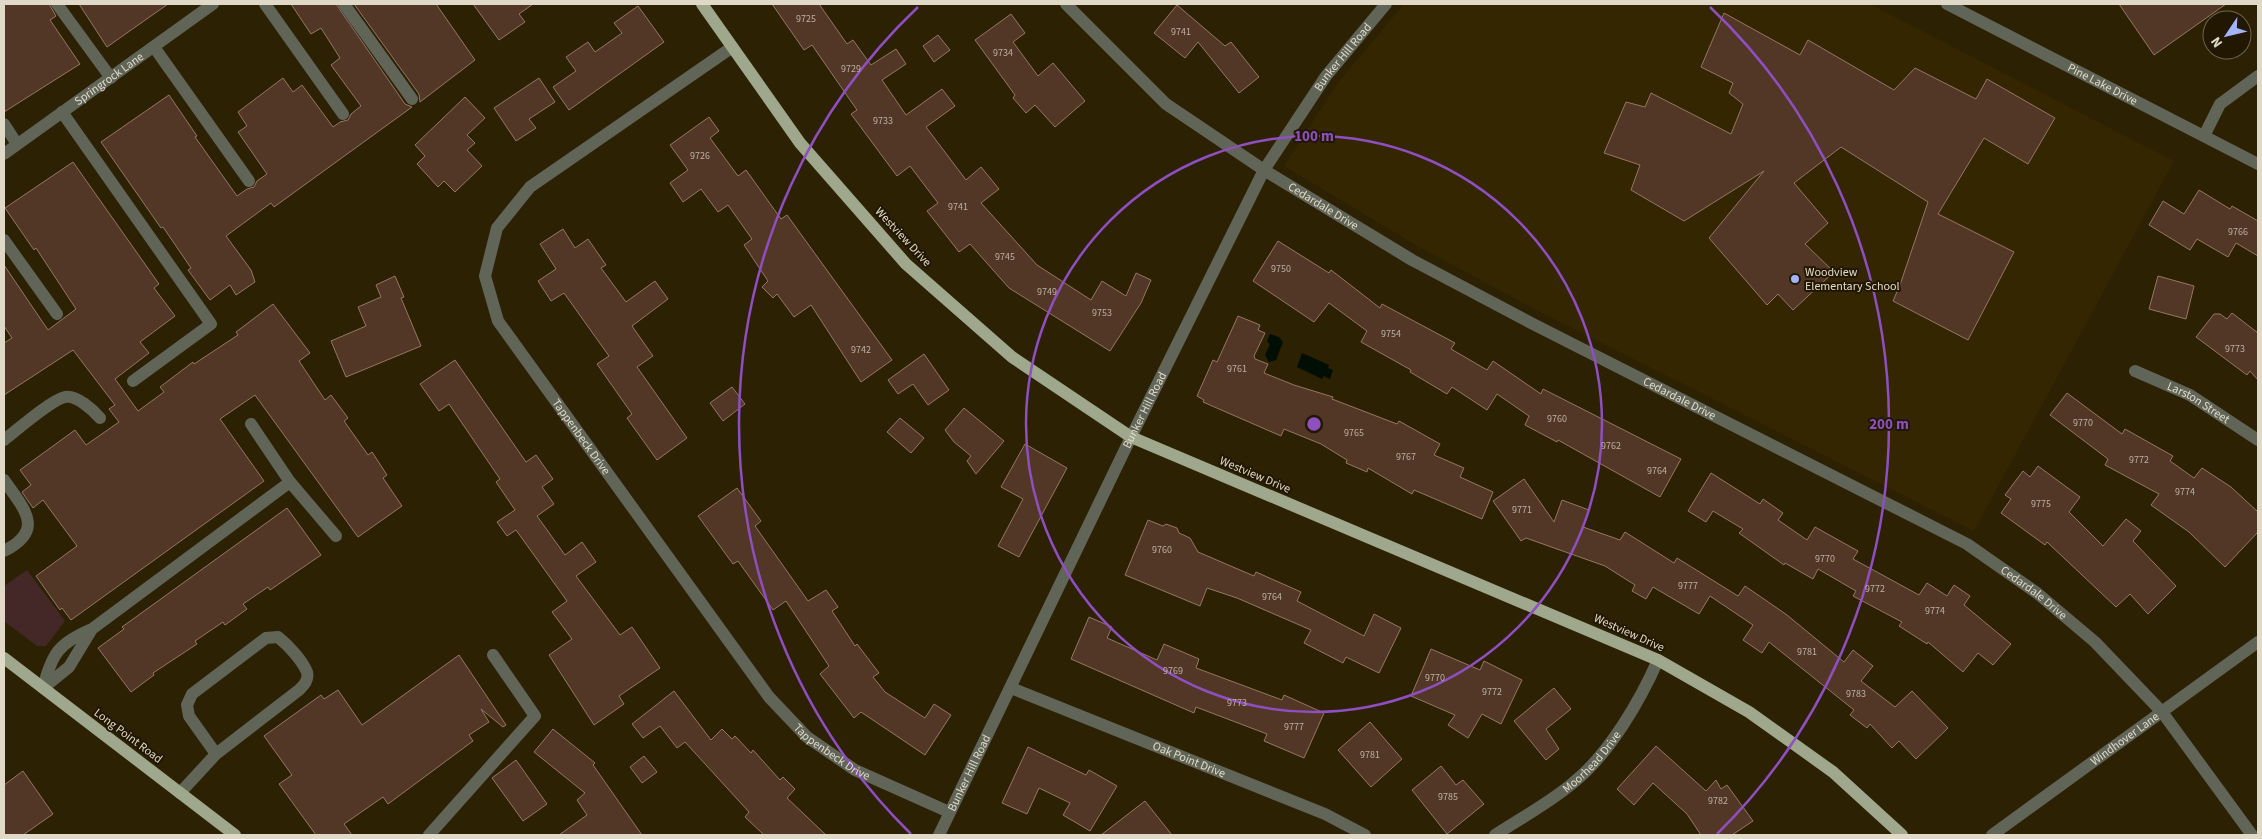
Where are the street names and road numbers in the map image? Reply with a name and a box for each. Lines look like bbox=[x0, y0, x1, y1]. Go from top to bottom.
street label: Bunker Hill Road bbox=[1310, 19, 1375, 95]
street label: Springrock Lane bbox=[71, 48, 147, 110]
street label: Pine Lake Drive bbox=[2065, 59, 2141, 109]
street label: Cedardale Drive bbox=[1285, 178, 1362, 234]
street label: Westview Drive bbox=[871, 203, 935, 271]
street label: Bunker Hill Road bbox=[1118, 369, 1171, 451]
street label: Cedardale Drive bbox=[1640, 373, 1719, 424]
street label: Larston Street bbox=[2164, 378, 2233, 428]
street label: Tappenbeck Drive bbox=[548, 395, 615, 478]
street label: Westview Drive bbox=[1217, 452, 1293, 498]
street label: Cedardale Drive bbox=[1997, 562, 2071, 624]
street label: Westview Drive bbox=[1591, 610, 1667, 656]
street label: Long Point Road bbox=[90, 705, 166, 767]
street label: Windhover Lane bbox=[2087, 708, 2163, 769]
street label: Tappenbeck Drive bbox=[790, 720, 873, 784]
street label: Moorhead Drive bbox=[1559, 728, 1625, 797]
street label: Bunker Hill Road bbox=[943, 732, 995, 814]
street label: Oak Point Drive bbox=[1150, 737, 1228, 782]

